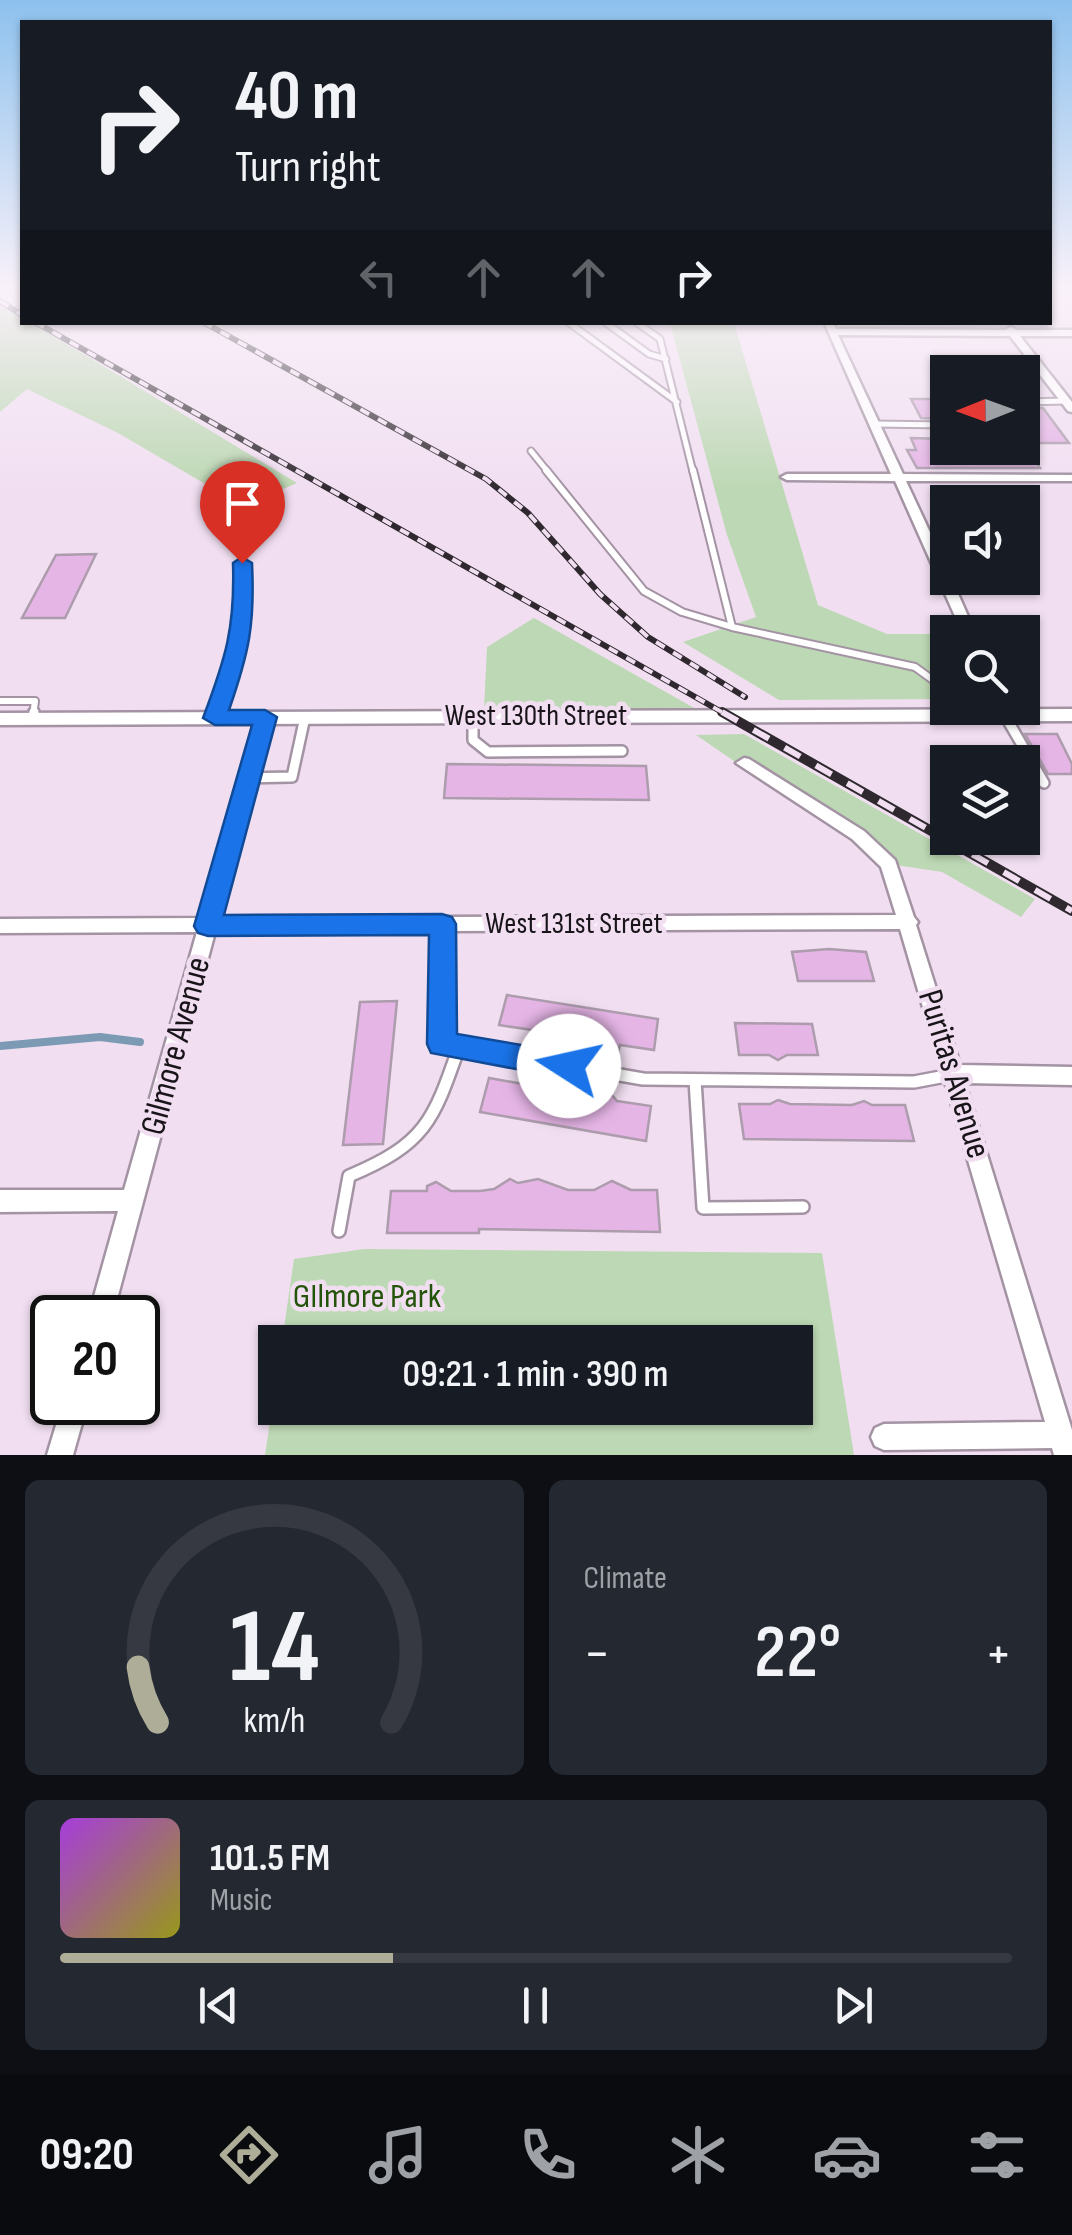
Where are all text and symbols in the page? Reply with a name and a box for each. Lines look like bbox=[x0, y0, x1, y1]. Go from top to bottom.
text: 40 m bbox=[235, 55, 358, 139]
icon: right bbox=[70, 60, 200, 190]
text: Turn right bbox=[235, 140, 381, 195]
icon: left bbox=[351, 250, 406, 305]
icon: ahead bbox=[456, 250, 511, 305]
icon: ahead bbox=[561, 250, 616, 305]
icon: right bbox=[666, 250, 721, 305]
north arrow bbox=[930, 355, 1040, 465]
map controls bbox=[930, 355, 1040, 855]
pin bbox=[200, 461, 285, 564]
icon: arrive bbox=[215, 476, 270, 531]
button: sound bbox=[930, 485, 1040, 595]
button: search bbox=[930, 615, 1040, 725]
street label: West 130th Street bbox=[445, 698, 627, 734]
button: layers bbox=[930, 745, 1040, 855]
street label: West 131st Street bbox=[485, 906, 663, 942]
street label: Gilmore Avenue bbox=[132, 952, 220, 1140]
street label: Puritas Avenue bbox=[908, 985, 1000, 1163]
position arrow bbox=[517, 1014, 621, 1118]
park label: GIlmore Park bbox=[293, 1275, 442, 1318]
speed limit sign: 20 bbox=[30, 1295, 160, 1425]
text: 09:21 · 1 min · 390 m bbox=[403, 1352, 668, 1397]
text: Climate bbox=[584, 1559, 667, 1598]
text: 14 bbox=[229, 1586, 319, 1711]
text: 22° bbox=[754, 1608, 841, 1699]
text: − bbox=[584, 1621, 610, 1688]
text: + bbox=[985, 1621, 1012, 1688]
text: km/h bbox=[243, 1700, 305, 1743]
text: 101.5 FM bbox=[210, 1836, 330, 1881]
text: Music bbox=[210, 1881, 273, 1920]
icon: previous bbox=[191, 1978, 246, 2033]
icon: pause bbox=[508, 1978, 563, 2033]
icon: next bbox=[826, 1978, 881, 2033]
icon: directions bbox=[214, 2120, 284, 2190]
icon: music bbox=[363, 2120, 433, 2190]
icon: phone bbox=[513, 2120, 583, 2190]
icon: climate bbox=[663, 2120, 733, 2190]
icon: car bbox=[812, 2120, 882, 2190]
icon: filters bbox=[962, 2120, 1032, 2190]
text: 09:20 bbox=[40, 2128, 134, 2183]

